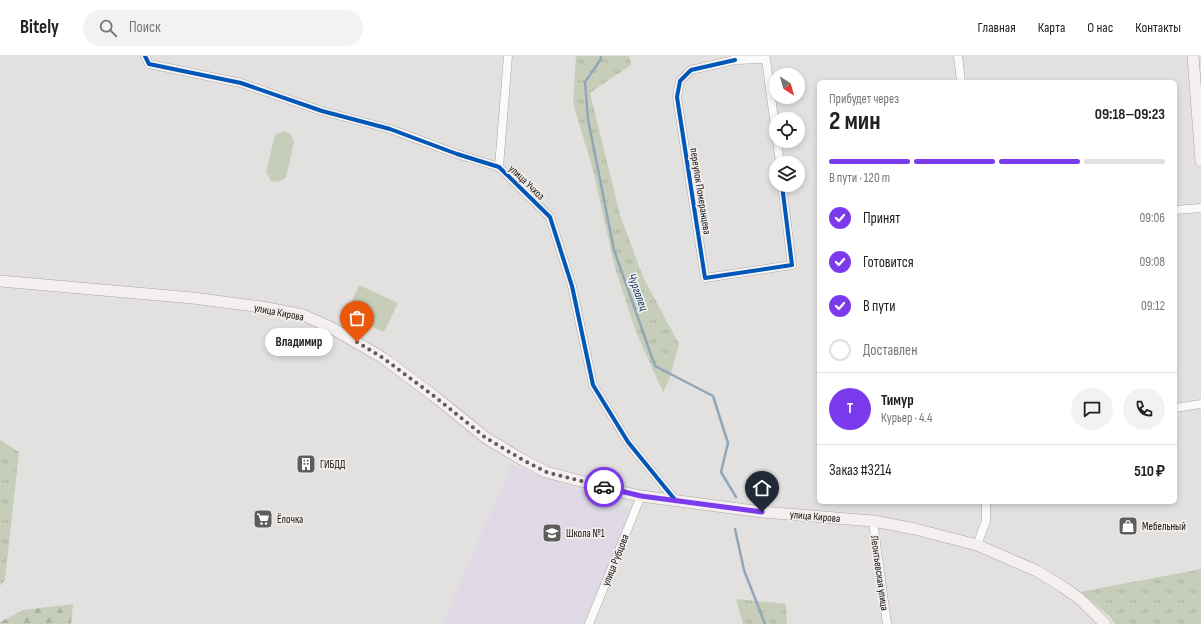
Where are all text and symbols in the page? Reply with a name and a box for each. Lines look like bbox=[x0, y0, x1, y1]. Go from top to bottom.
search box bbox=[83, 10, 363, 46]
text: Bitely bbox=[20, 16, 59, 39]
icon: search bbox=[97, 17, 119, 39]
text: Поиск bbox=[129, 18, 161, 37]
text: Главная bbox=[978, 19, 1016, 36]
text: Карта bbox=[1038, 19, 1065, 36]
text: О нас bbox=[1087, 19, 1113, 36]
text: Контакты bbox=[1135, 19, 1181, 36]
north arrow bbox=[769, 68, 805, 104]
map controls bbox=[769, 68, 805, 192]
text: Прибудет через bbox=[829, 91, 899, 107]
text: 09:18–09:23 bbox=[1095, 105, 1165, 124]
text: 2 мин bbox=[829, 106, 881, 137]
button: locate bbox=[769, 112, 805, 148]
street label: переулок Померанцева bbox=[687, 147, 714, 235]
button: layers bbox=[769, 156, 805, 192]
street label: улица Учхоз bbox=[506, 162, 547, 203]
text: В пути · 120 m bbox=[829, 170, 890, 186]
icon: check bbox=[829, 207, 851, 229]
text: Принят bbox=[863, 209, 900, 228]
text: 09:06 bbox=[1140, 210, 1165, 226]
icon: check bbox=[829, 251, 851, 273]
text: Готовится bbox=[863, 253, 914, 272]
text: 09:08 bbox=[1140, 254, 1165, 270]
water label: Чургалец bbox=[624, 271, 651, 313]
icon: check bbox=[829, 295, 851, 317]
text: В пути bbox=[863, 297, 895, 316]
text: 09:12 bbox=[1141, 298, 1165, 314]
street label: улица Кирова bbox=[253, 301, 305, 324]
pin bbox=[340, 301, 374, 342]
icon: bag bbox=[346, 307, 368, 329]
callout: Владимир bbox=[265, 328, 333, 356]
text: Владимир bbox=[276, 334, 322, 350]
text: Доставлен bbox=[863, 341, 917, 360]
button: chat bbox=[1071, 388, 1113, 430]
button: phone bbox=[1123, 388, 1165, 430]
text: Тимур bbox=[881, 391, 914, 410]
text: Т bbox=[847, 399, 853, 418]
text: Курьер · 4.4 bbox=[881, 410, 932, 426]
building icon: ГИБДД bbox=[295, 453, 317, 475]
place label: ГИБДД bbox=[320, 458, 346, 471]
text: Заказ #3214 bbox=[829, 461, 892, 480]
text: 510 ₽ bbox=[1134, 462, 1165, 481]
courier bbox=[584, 467, 624, 507]
pin bbox=[745, 471, 779, 512]
icon: car bbox=[593, 476, 615, 498]
icon: home bbox=[751, 477, 773, 499]
supermarket icon: Ёлочка bbox=[252, 508, 274, 530]
street label: улица Кирова bbox=[789, 508, 841, 525]
place label: Ёлочка bbox=[277, 513, 303, 526]
shop icon: Мебельный bbox=[1117, 515, 1139, 537]
place label: Мебельный bbox=[1142, 520, 1186, 533]
school or university icon: Школа №1 bbox=[541, 522, 563, 544]
place label: Школа №1 bbox=[566, 527, 605, 540]
street label: улица Рубцова bbox=[599, 532, 632, 588]
street label: Леонтьевская улица bbox=[868, 535, 891, 611]

